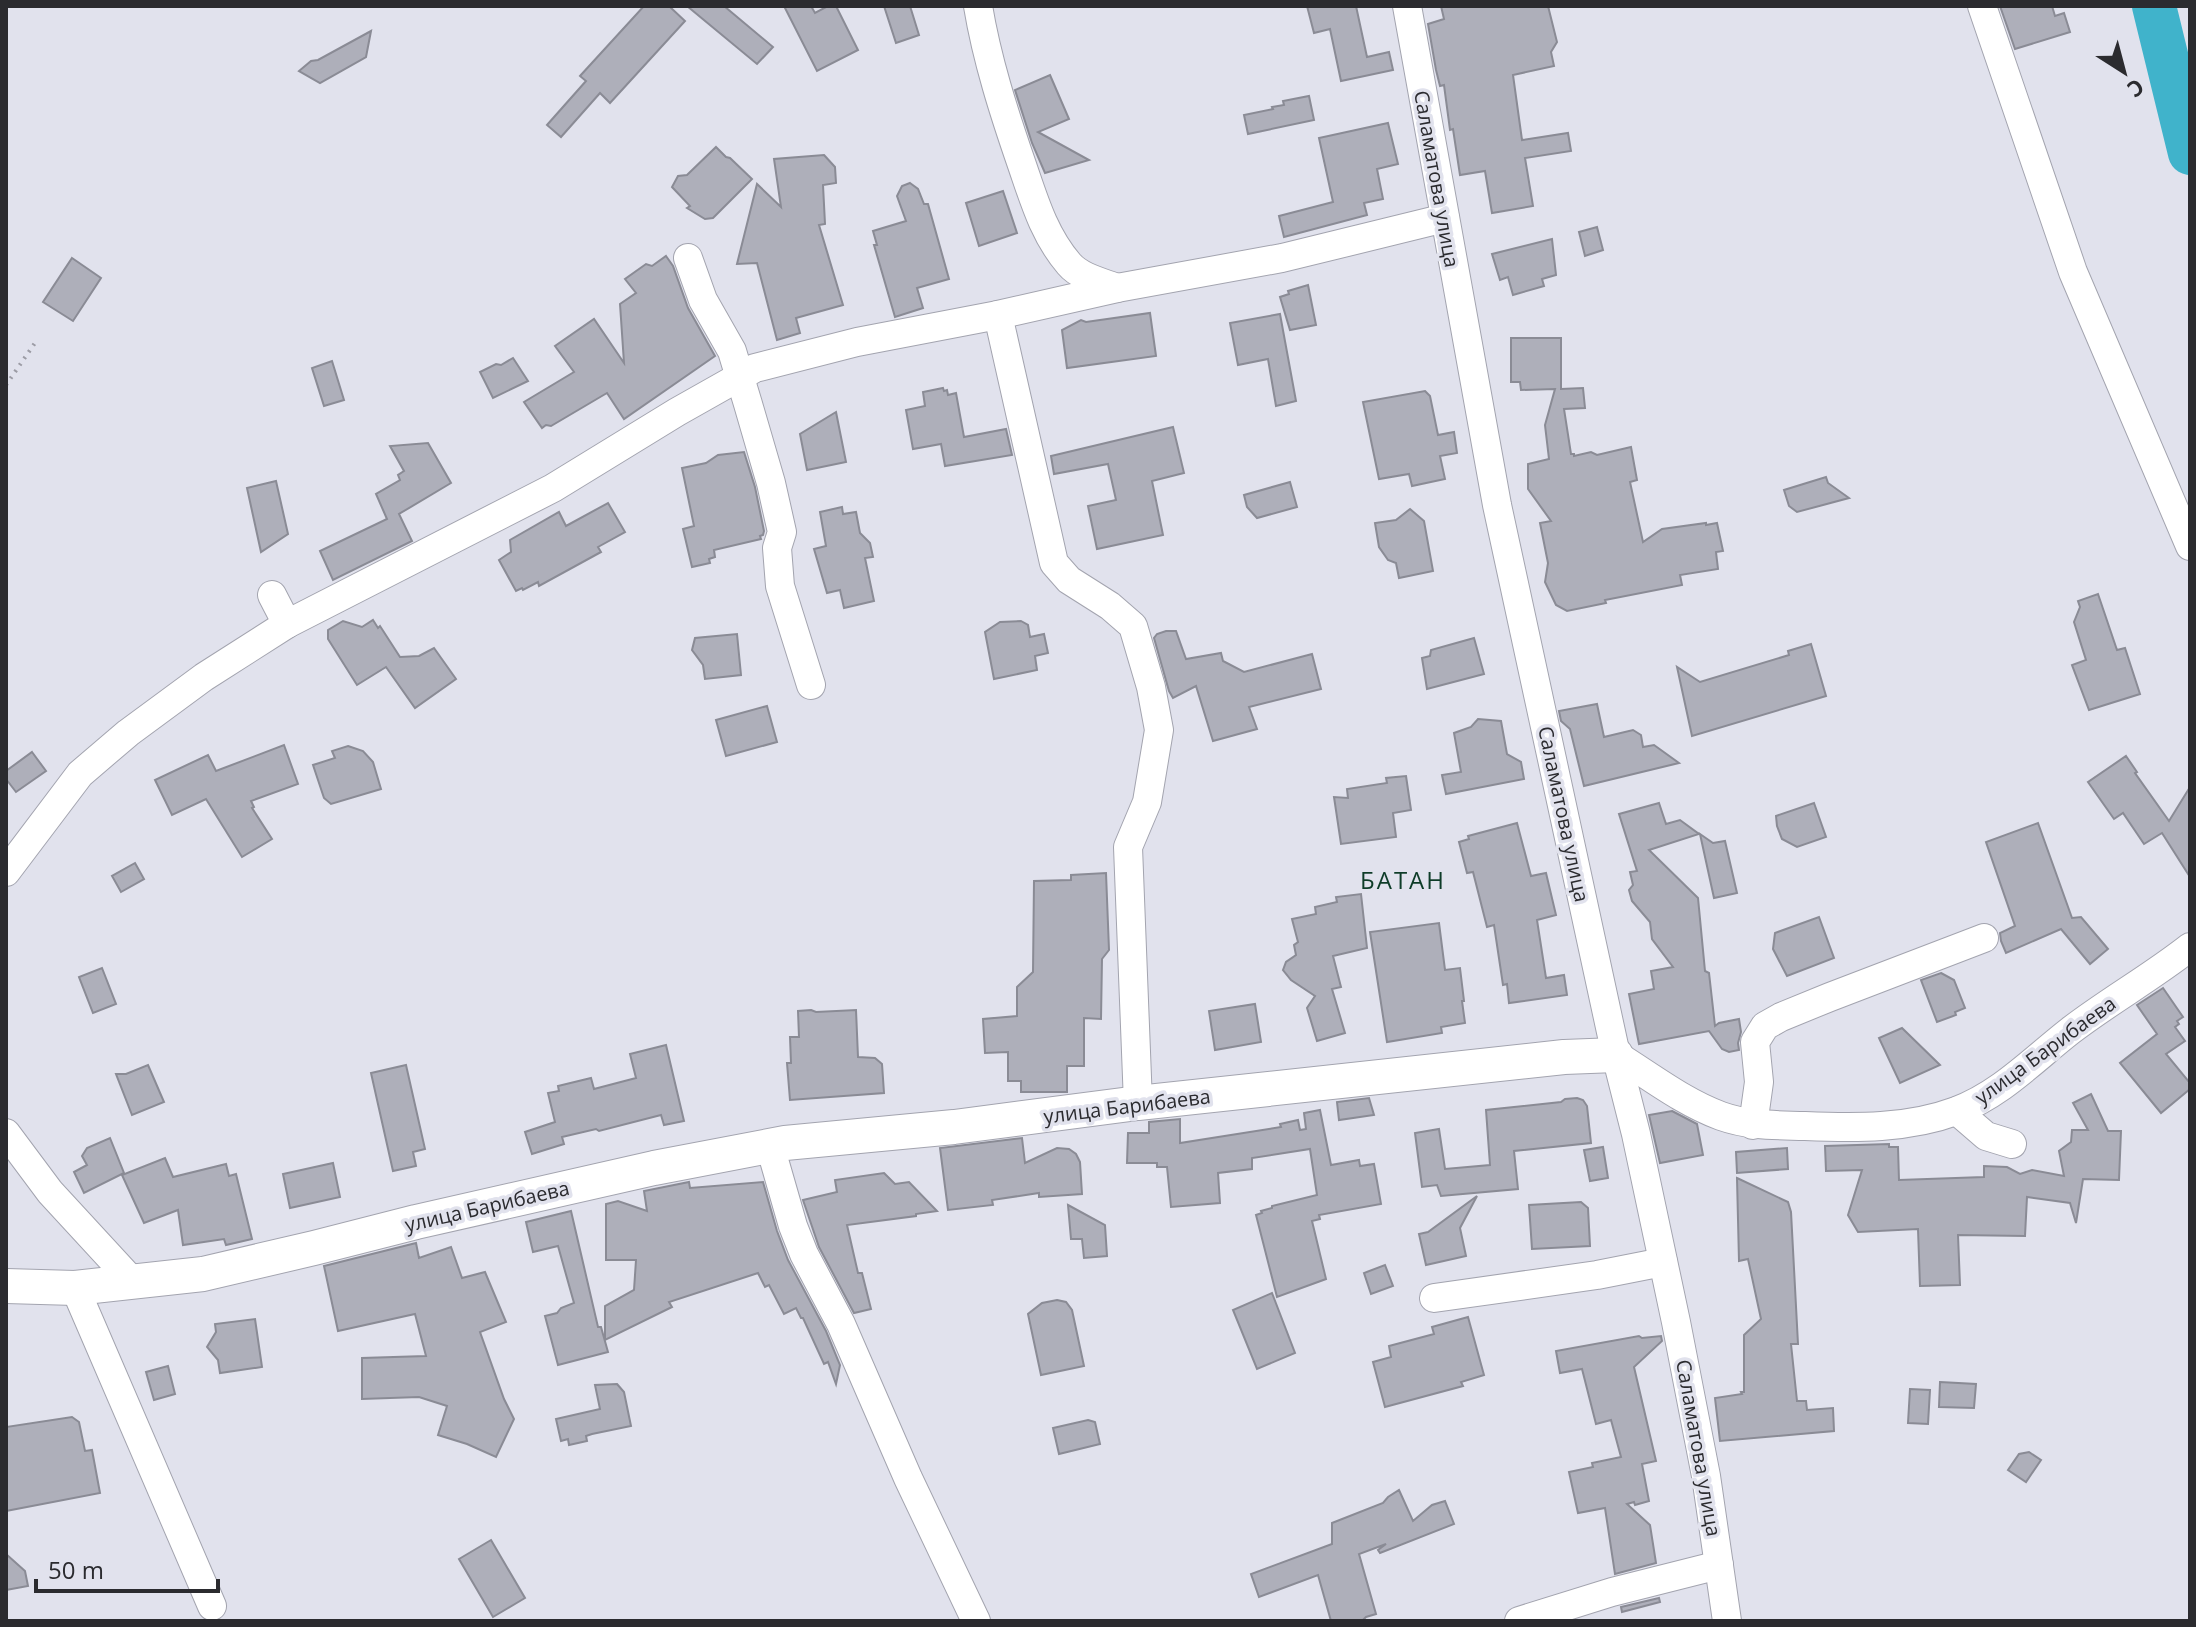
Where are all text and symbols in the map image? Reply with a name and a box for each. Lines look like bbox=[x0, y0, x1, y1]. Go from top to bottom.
north arrow bbox=[2084, 32, 2164, 112]
text: С bbox=[2122, 73, 2151, 105]
street label: Саламатова улица bbox=[1408, 88, 1466, 270]
street label: Саламатова улица bbox=[1532, 724, 1596, 904]
district label: БАТАН bbox=[1360, 863, 1446, 896]
street label: улица Барибаева bbox=[1969, 990, 2121, 1110]
street label: улица Барибаева bbox=[1042, 1082, 1212, 1130]
street label: улица Барибаева bbox=[402, 1174, 572, 1238]
street label: Саламатова улица bbox=[1670, 1357, 1728, 1539]
scale bar bbox=[36, 1543, 218, 1593]
text: 50 m bbox=[48, 1553, 104, 1586]

